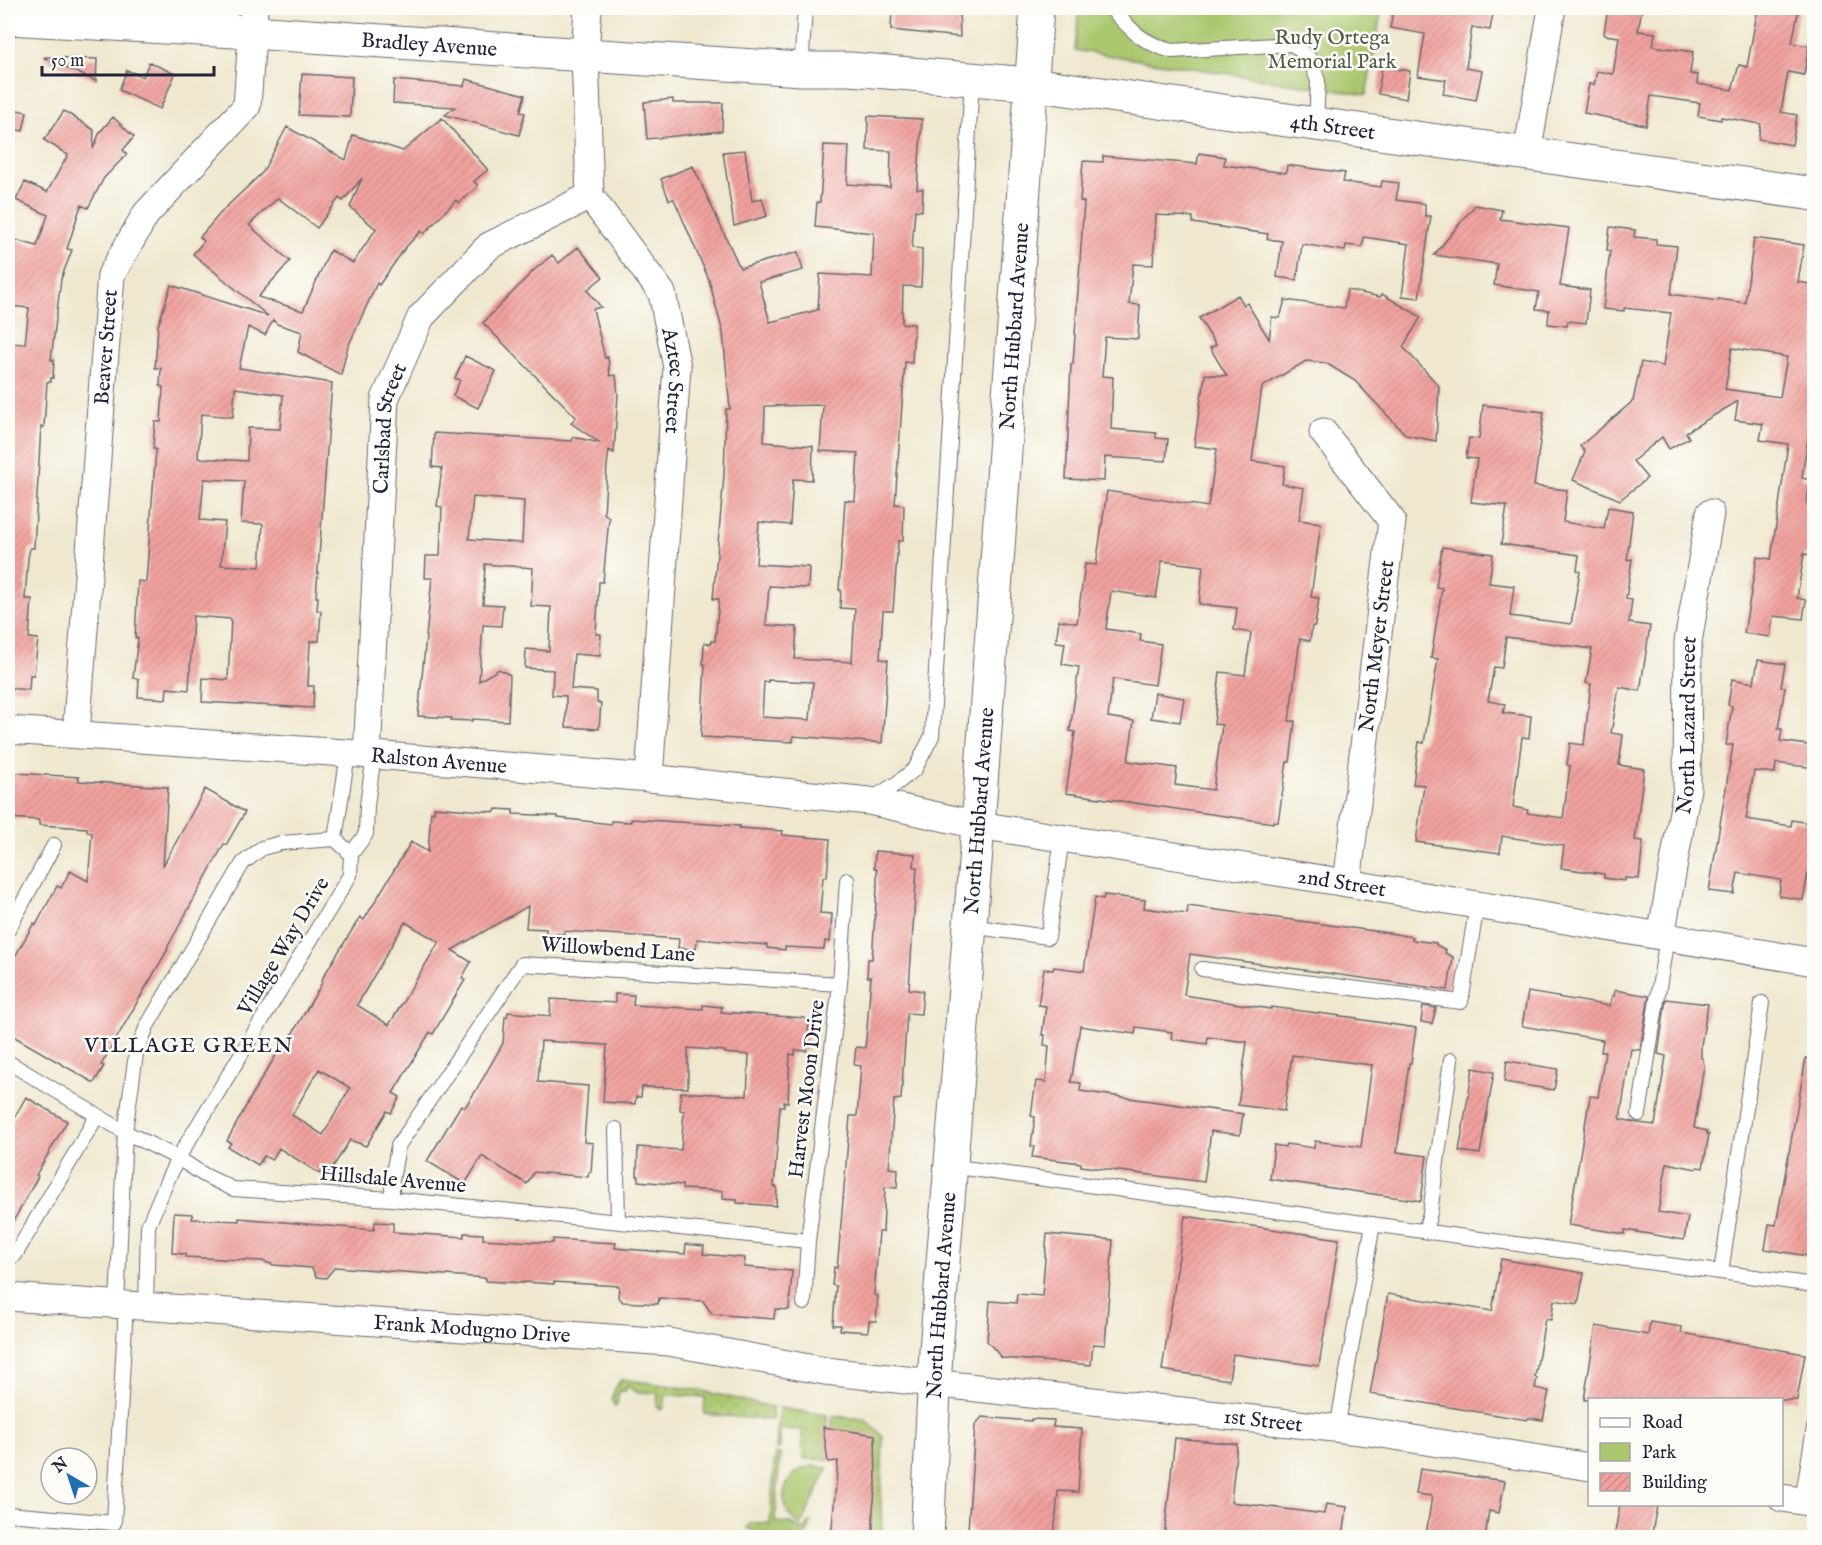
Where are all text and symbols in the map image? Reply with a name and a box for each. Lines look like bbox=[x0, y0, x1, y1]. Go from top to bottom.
park label: Rudy Ortega Memorial Park bbox=[1267, 25, 1397, 76]
street label: Bradley Avenue bbox=[360, 28, 498, 64]
scale bar bbox=[42, 39, 214, 77]
text: 50 m bbox=[51, 50, 84, 73]
street label: 4th Street bbox=[1288, 109, 1377, 147]
street label: North Hubbard Avenue bbox=[995, 221, 1036, 431]
street label: Beaver Street bbox=[89, 288, 125, 406]
street label: Aztec Street bbox=[654, 325, 689, 434]
street label: Carlsbad Street bbox=[368, 359, 414, 495]
street label: North Meyer Street bbox=[1354, 559, 1401, 734]
street label: North Lazard Street bbox=[1671, 634, 1704, 817]
street label: North Hubbard Avenue bbox=[959, 706, 1001, 916]
street label: Ralston Avenue bbox=[370, 743, 508, 781]
street label: 2nd Street bbox=[1296, 863, 1388, 904]
street label: Village Way Drive bbox=[232, 872, 336, 1022]
street label: Willowbend Lane bbox=[540, 932, 696, 969]
street label: Harvest Moon Drive bbox=[783, 998, 832, 1180]
district label: VILLAGE GREEN bbox=[83, 1032, 294, 1060]
street label: Hillsdale Avenue bbox=[319, 1161, 468, 1200]
street label: North Hubbard Avenue bbox=[922, 1191, 964, 1400]
street label: Frank Modugno Drive bbox=[372, 1310, 572, 1350]
legend bbox=[1588, 1398, 1783, 1506]
street label: 1st Street bbox=[1222, 1404, 1304, 1439]
text: Road bbox=[1642, 1412, 1683, 1435]
text: Park bbox=[1642, 1442, 1677, 1465]
north arrow bbox=[39, 1446, 99, 1506]
text: N bbox=[48, 1454, 73, 1479]
text: Building bbox=[1642, 1472, 1707, 1495]

